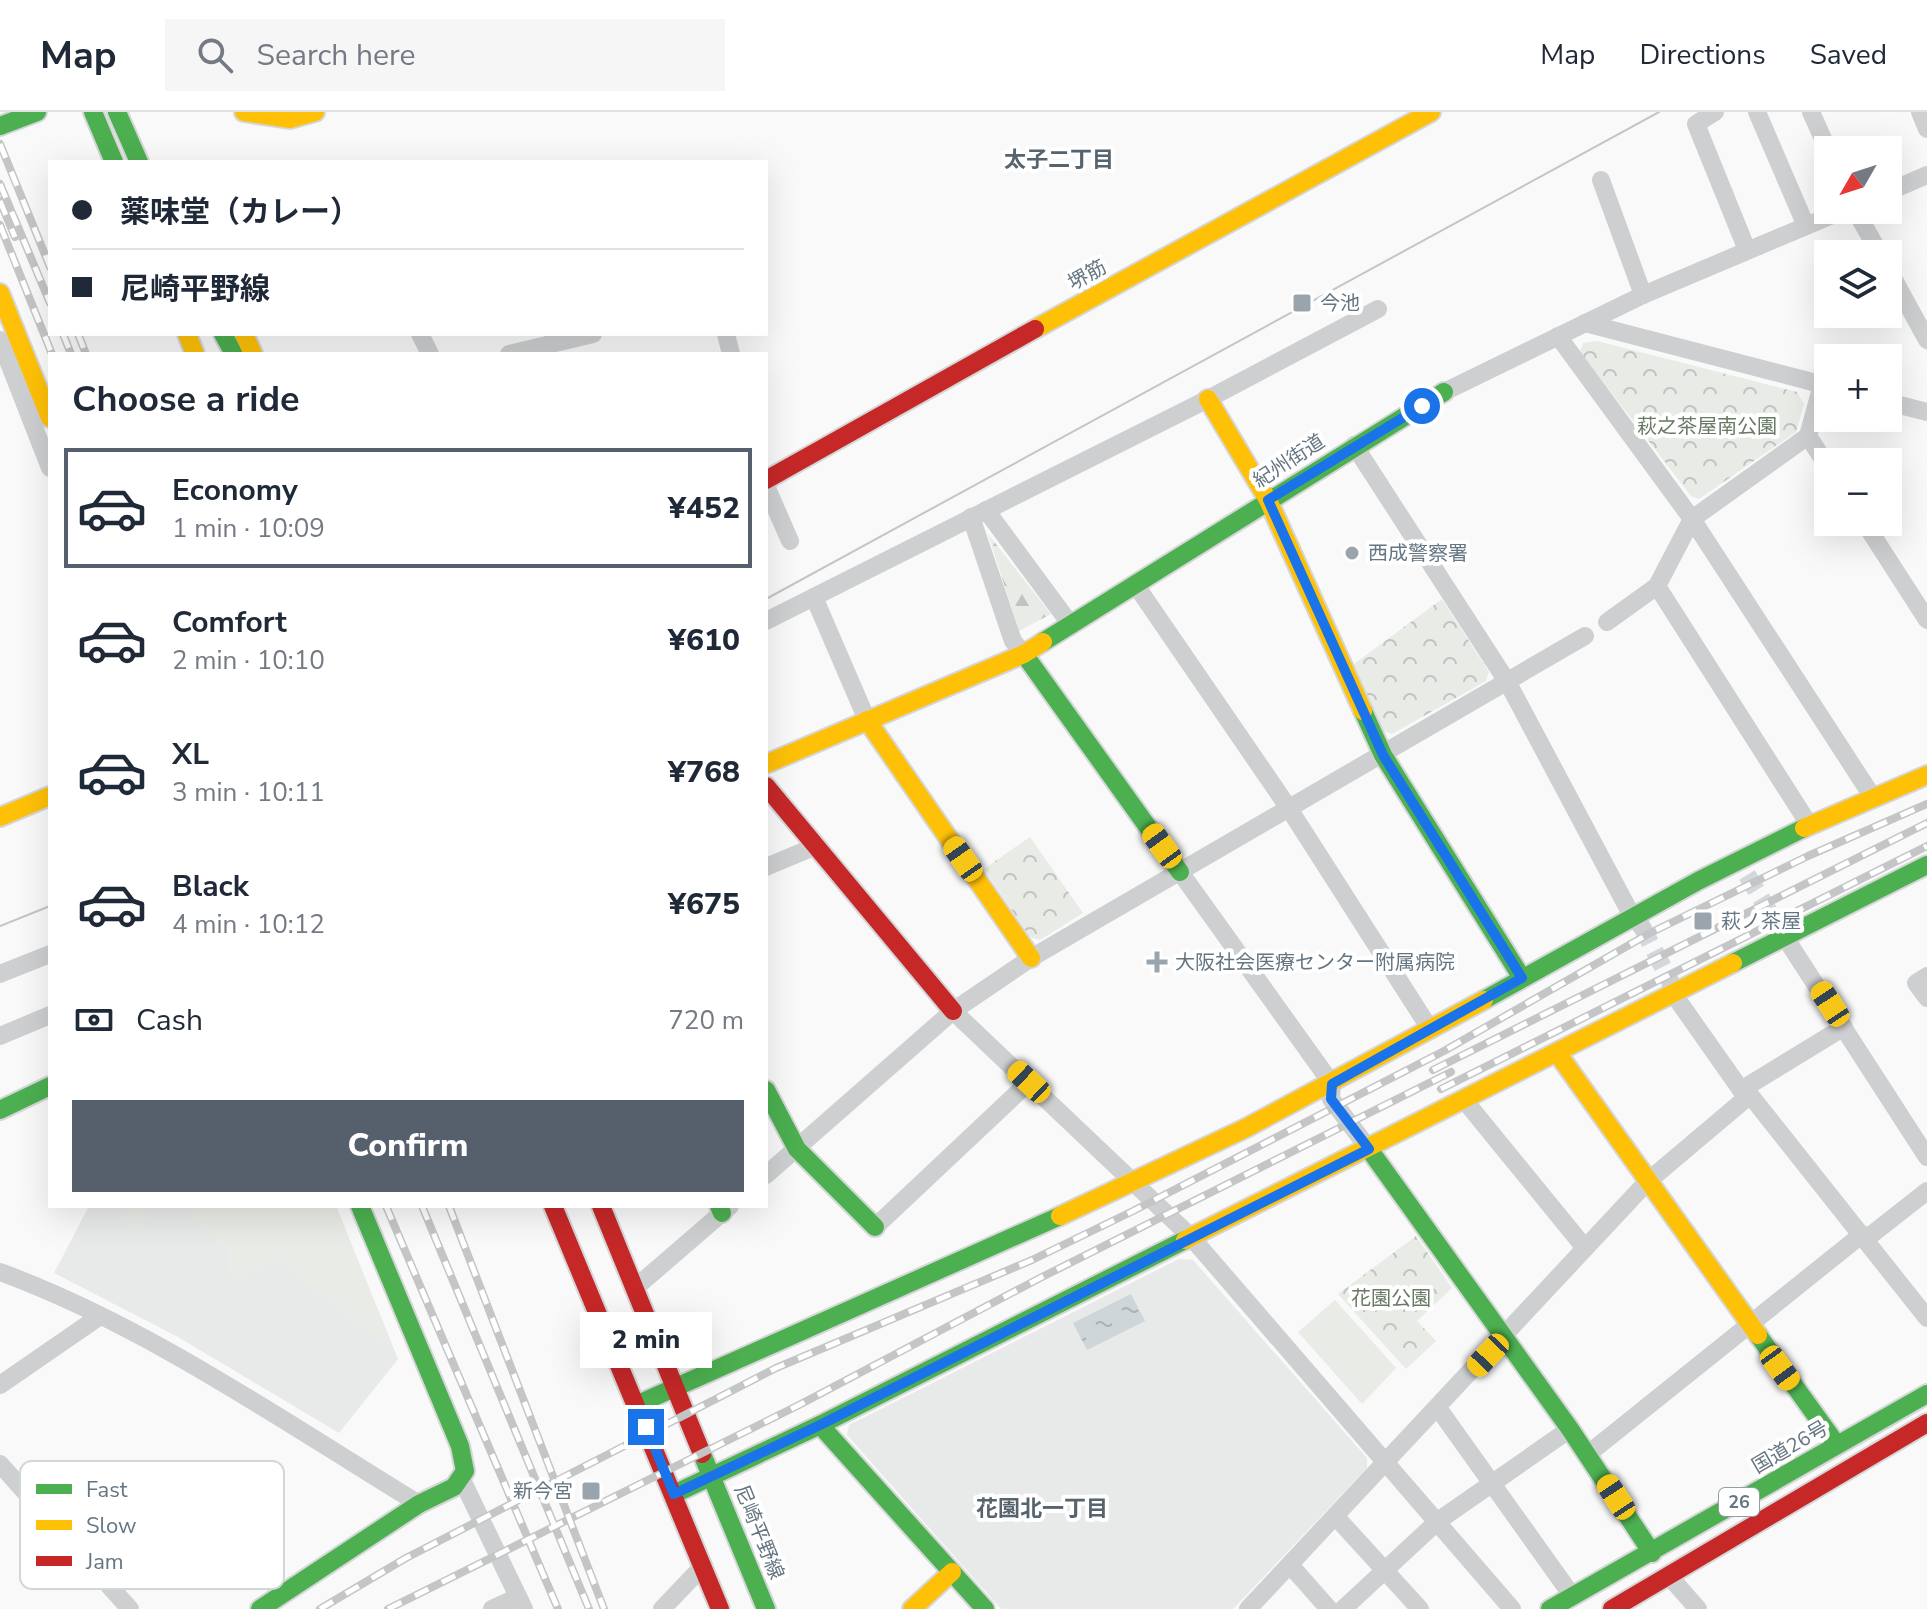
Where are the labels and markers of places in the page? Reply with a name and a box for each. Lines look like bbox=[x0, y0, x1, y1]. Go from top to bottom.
place label: 今池 bbox=[1320, 290, 1360, 317]
marker: 今池 bbox=[1291, 292, 1313, 314]
place label: 西成警察署 bbox=[1368, 540, 1468, 567]
marker: 西成警察署 bbox=[1343, 544, 1361, 562]
place label: 萩ノ茶屋 bbox=[1721, 908, 1801, 935]
marker: 萩ノ茶屋 bbox=[1692, 910, 1714, 932]
place label: 大阪社会医療センター附属病院 bbox=[1175, 949, 1455, 976]
marker: 大阪社会医療センター附属病院 bbox=[1146, 951, 1168, 973]
place label: 新今宮 bbox=[513, 1478, 573, 1505]
marker: 新今宮 bbox=[580, 1480, 602, 1502]

